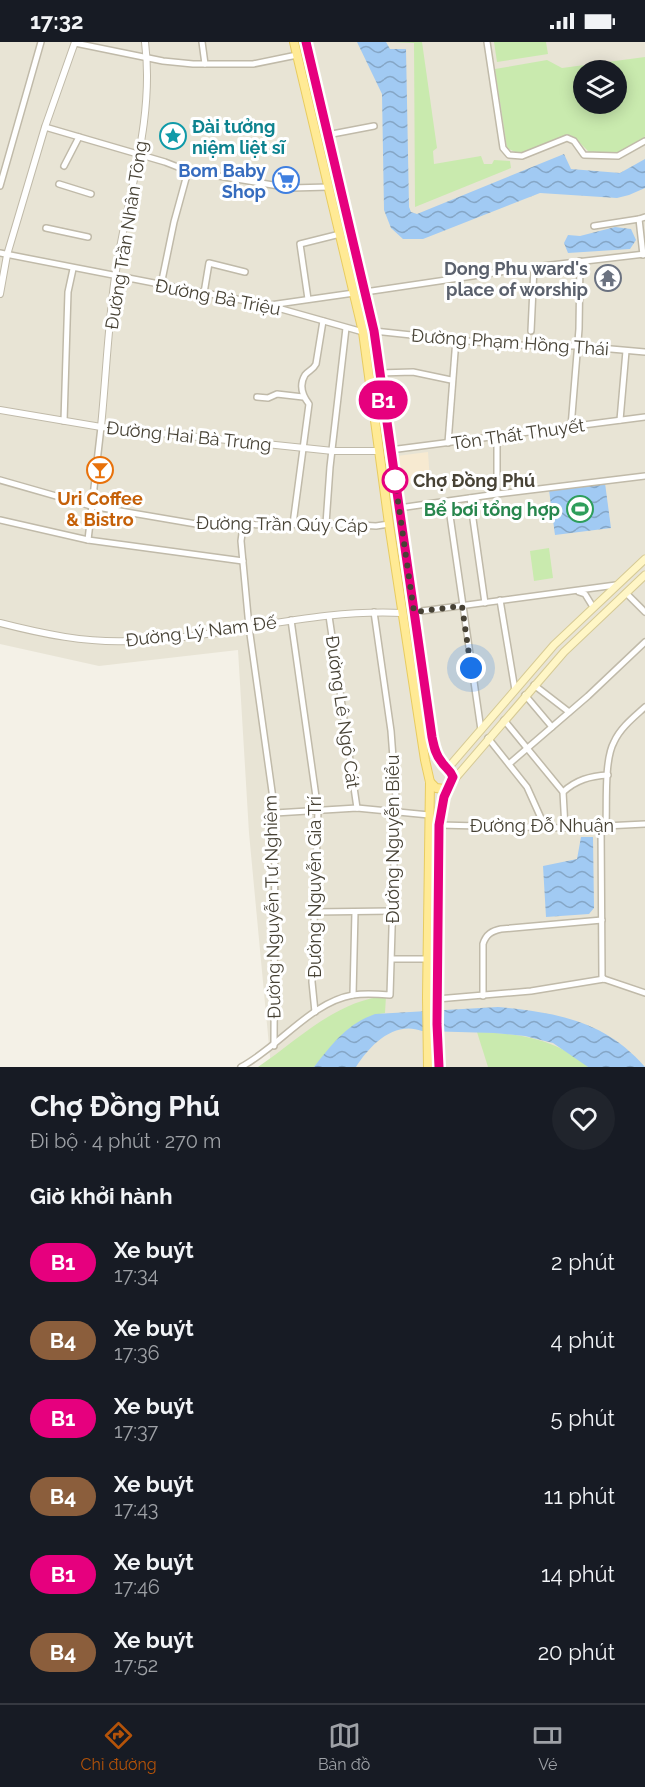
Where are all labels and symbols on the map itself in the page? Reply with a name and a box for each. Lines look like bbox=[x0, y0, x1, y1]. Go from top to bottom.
place label: Đài tưởng niệm liệt sĩ bbox=[192, 116, 287, 158]
place icon: Đài tưởng niệm liệt sĩ bbox=[158, 121, 188, 151]
street label: Đường Trần Nhân Tông bbox=[101, 139, 151, 331]
place label: Bom Baby Shop bbox=[178, 160, 266, 202]
supermarket icon: Bom Baby Shop bbox=[271, 165, 301, 195]
place label: Dong Phu ward's place of worship bbox=[444, 258, 588, 300]
temple icon: Dong Phu ward's place of worship bbox=[593, 263, 623, 293]
street label: Đường Bà Triệu bbox=[154, 275, 282, 319]
street label: Đường Phạm Hồng Thái bbox=[410, 325, 610, 359]
line badge: B1 bbox=[356, 380, 410, 420]
street label: Tôn Thất Thuyết bbox=[450, 414, 586, 454]
street label: Đường Hai Bà Trưng bbox=[105, 417, 273, 455]
bar icon: Uri Coffee & Bistro bbox=[85, 455, 115, 485]
marker: Chợ Đồng Phú bbox=[382, 467, 408, 493]
place label: Chợ Đồng Phú bbox=[413, 470, 535, 491]
place label: Uri Coffee & Bistro bbox=[57, 488, 143, 530]
sports icon: Bể bơi tổng hợp bbox=[565, 494, 595, 524]
place label: Bể bơi tổng hợp bbox=[424, 499, 560, 520]
street label: Đường Trần Qúy Cáp bbox=[196, 512, 368, 536]
street label: Đường Lý Nam Đế bbox=[124, 611, 278, 651]
street label: Đường Lê Ngô Cát bbox=[322, 634, 364, 790]
your location bbox=[456, 653, 486, 683]
street label: Đường Nguyễn Biểu bbox=[382, 755, 403, 923]
street label: Đường Nguyễn Tư Nghiêm bbox=[260, 795, 284, 1019]
street label: Đường Nguyễn Gia Trí bbox=[304, 796, 325, 978]
street label: Đường Đỗ Nhuận bbox=[470, 815, 614, 836]

